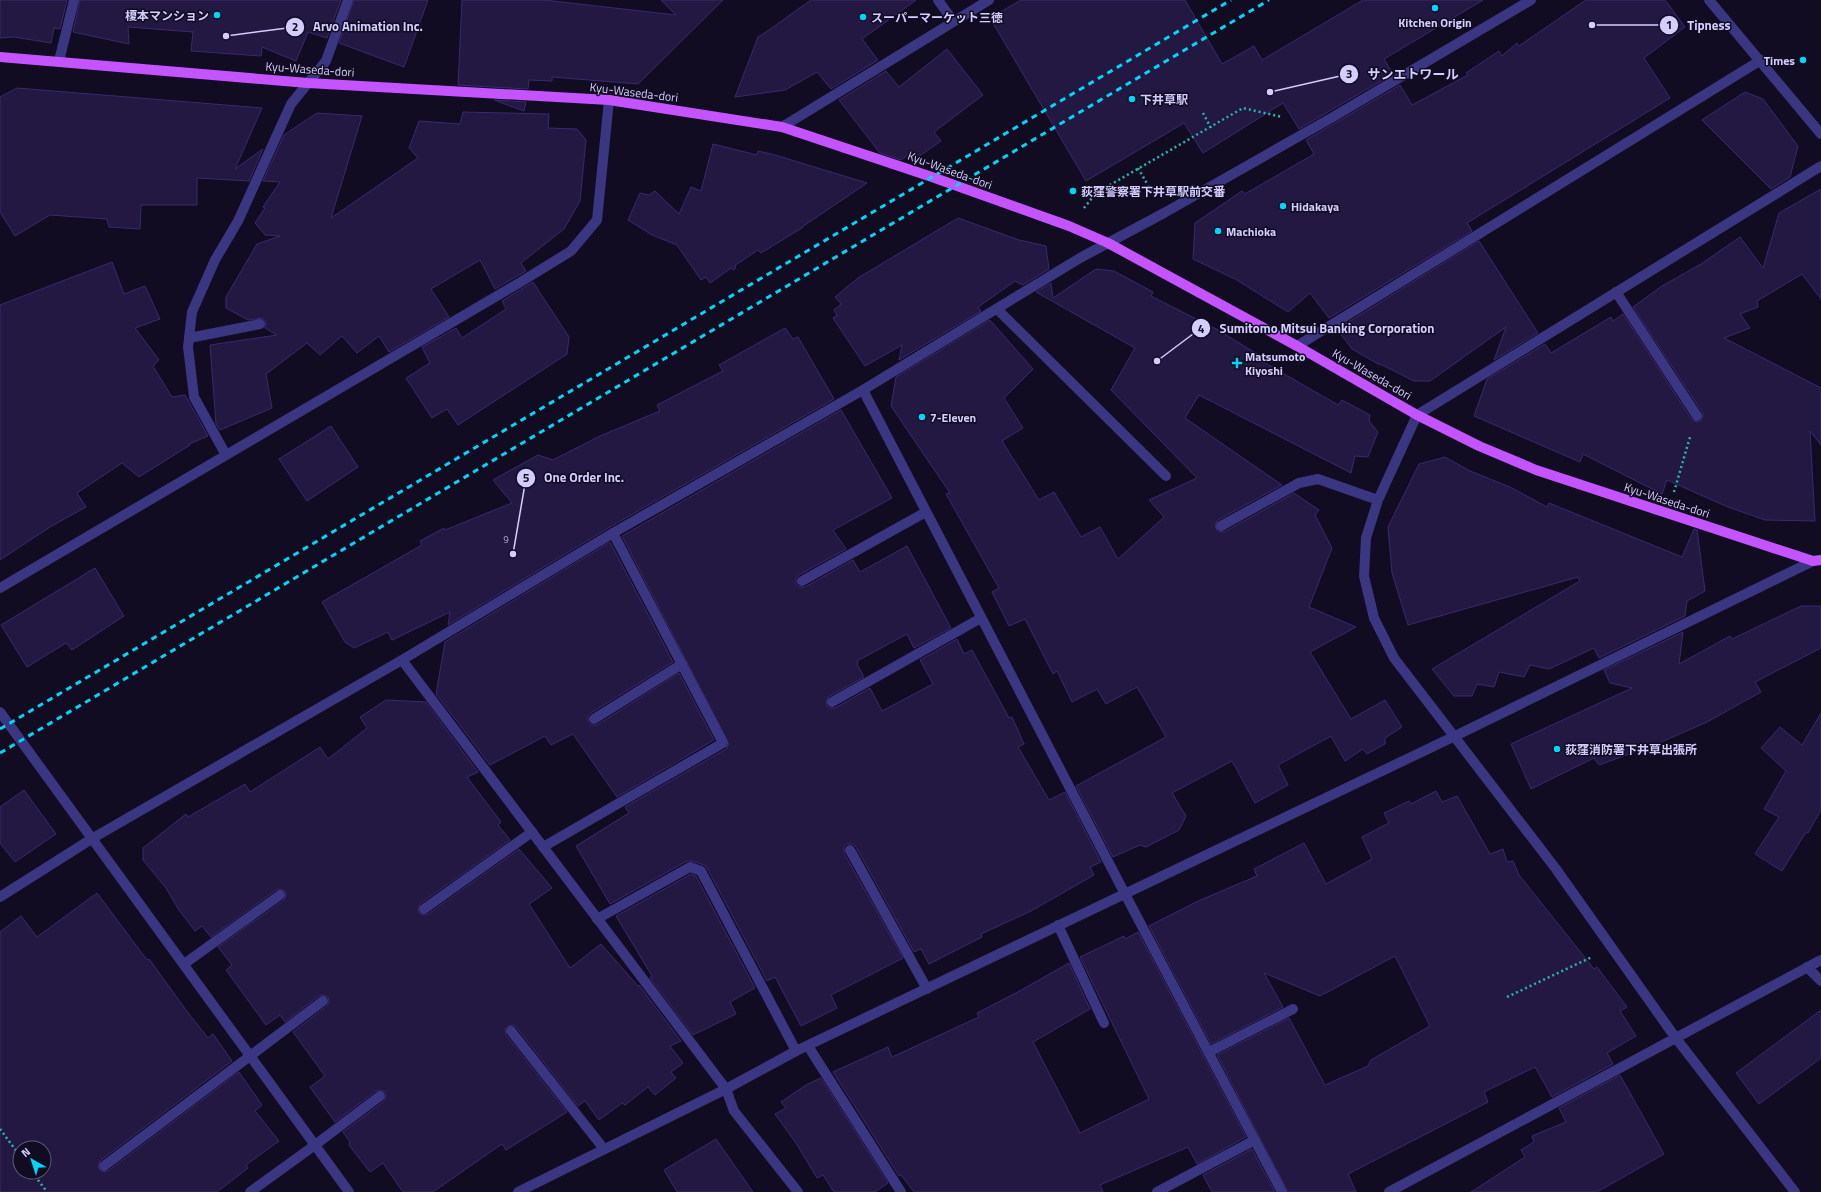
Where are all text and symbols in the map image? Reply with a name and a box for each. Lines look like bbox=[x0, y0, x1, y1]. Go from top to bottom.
marker: Kitchen Origin bbox=[1430, 3, 1440, 13]
place label: 榎本マンション bbox=[125, 6, 209, 25]
place label: スーパーマーケット三徳 bbox=[871, 8, 1003, 27]
marker: 榎本マンション bbox=[212, 10, 222, 20]
marker: スーパーマーケット三徳 bbox=[858, 12, 868, 22]
place label: Kitchen Origin bbox=[1398, 13, 1472, 32]
callout: Tipness bbox=[1659, 13, 1738, 38]
callout: Arvo Animation Inc. bbox=[285, 14, 430, 39]
text: 1 bbox=[1666, 15, 1672, 34]
text: Tipness bbox=[1687, 15, 1731, 35]
text: Arvo Animation Inc. bbox=[313, 16, 423, 36]
text: 2 bbox=[292, 17, 298, 36]
place label: Times bbox=[1764, 51, 1795, 70]
marker: Times bbox=[1798, 55, 1808, 65]
street label: Kyu-Waseda-dori bbox=[265, 56, 355, 82]
callout: サンエトワール bbox=[1339, 62, 1466, 87]
text: 3 bbox=[1346, 64, 1352, 83]
text: サンエトワール bbox=[1367, 64, 1459, 84]
street label: Kyu-Waseda-dori bbox=[589, 77, 679, 107]
place label: 下井草駅 bbox=[1140, 90, 1188, 109]
marker: 下井草駅 bbox=[1127, 94, 1137, 104]
street label: Kyu-Waseda-dori bbox=[905, 146, 995, 194]
place label: 荻窪警察署下井草駅前交番 bbox=[1081, 182, 1226, 201]
marker: 荻窪警察署下井草駅前交番 bbox=[1068, 186, 1078, 196]
place label: Hidakaya bbox=[1291, 197, 1339, 216]
marker: Hidakaya bbox=[1278, 201, 1288, 211]
place label: Machioka bbox=[1226, 222, 1276, 241]
marker: Machioka bbox=[1213, 226, 1223, 236]
callout: Sumitomo Mitsui Banking Corporation bbox=[1191, 316, 1442, 341]
text: Sumitomo Mitsui Banking Corporation bbox=[1220, 318, 1434, 338]
text: 4 bbox=[1198, 319, 1205, 338]
street label: Kyu-Waseda-dori bbox=[1329, 344, 1415, 404]
place label: Matsumoto Kiyoshi bbox=[1245, 347, 1305, 380]
marker: Matsumoto Kiyoshi bbox=[1232, 358, 1242, 368]
place label: 7-Eleven bbox=[930, 408, 976, 427]
marker: 7-Eleven bbox=[917, 412, 927, 422]
callout: One Order Inc. bbox=[516, 465, 632, 490]
text: One Order Inc. bbox=[544, 467, 624, 487]
text: 5 bbox=[523, 468, 530, 487]
street label: Kyu-Waseda-dori bbox=[1622, 477, 1712, 523]
house number: 9 bbox=[503, 532, 509, 547]
place label: 荻窪消防署下井草出張所 bbox=[1565, 740, 1697, 759]
marker: 荻窪消防署下井草出張所 bbox=[1552, 744, 1562, 754]
north arrow bbox=[12, 1140, 52, 1180]
text: N bbox=[18, 1144, 34, 1161]

